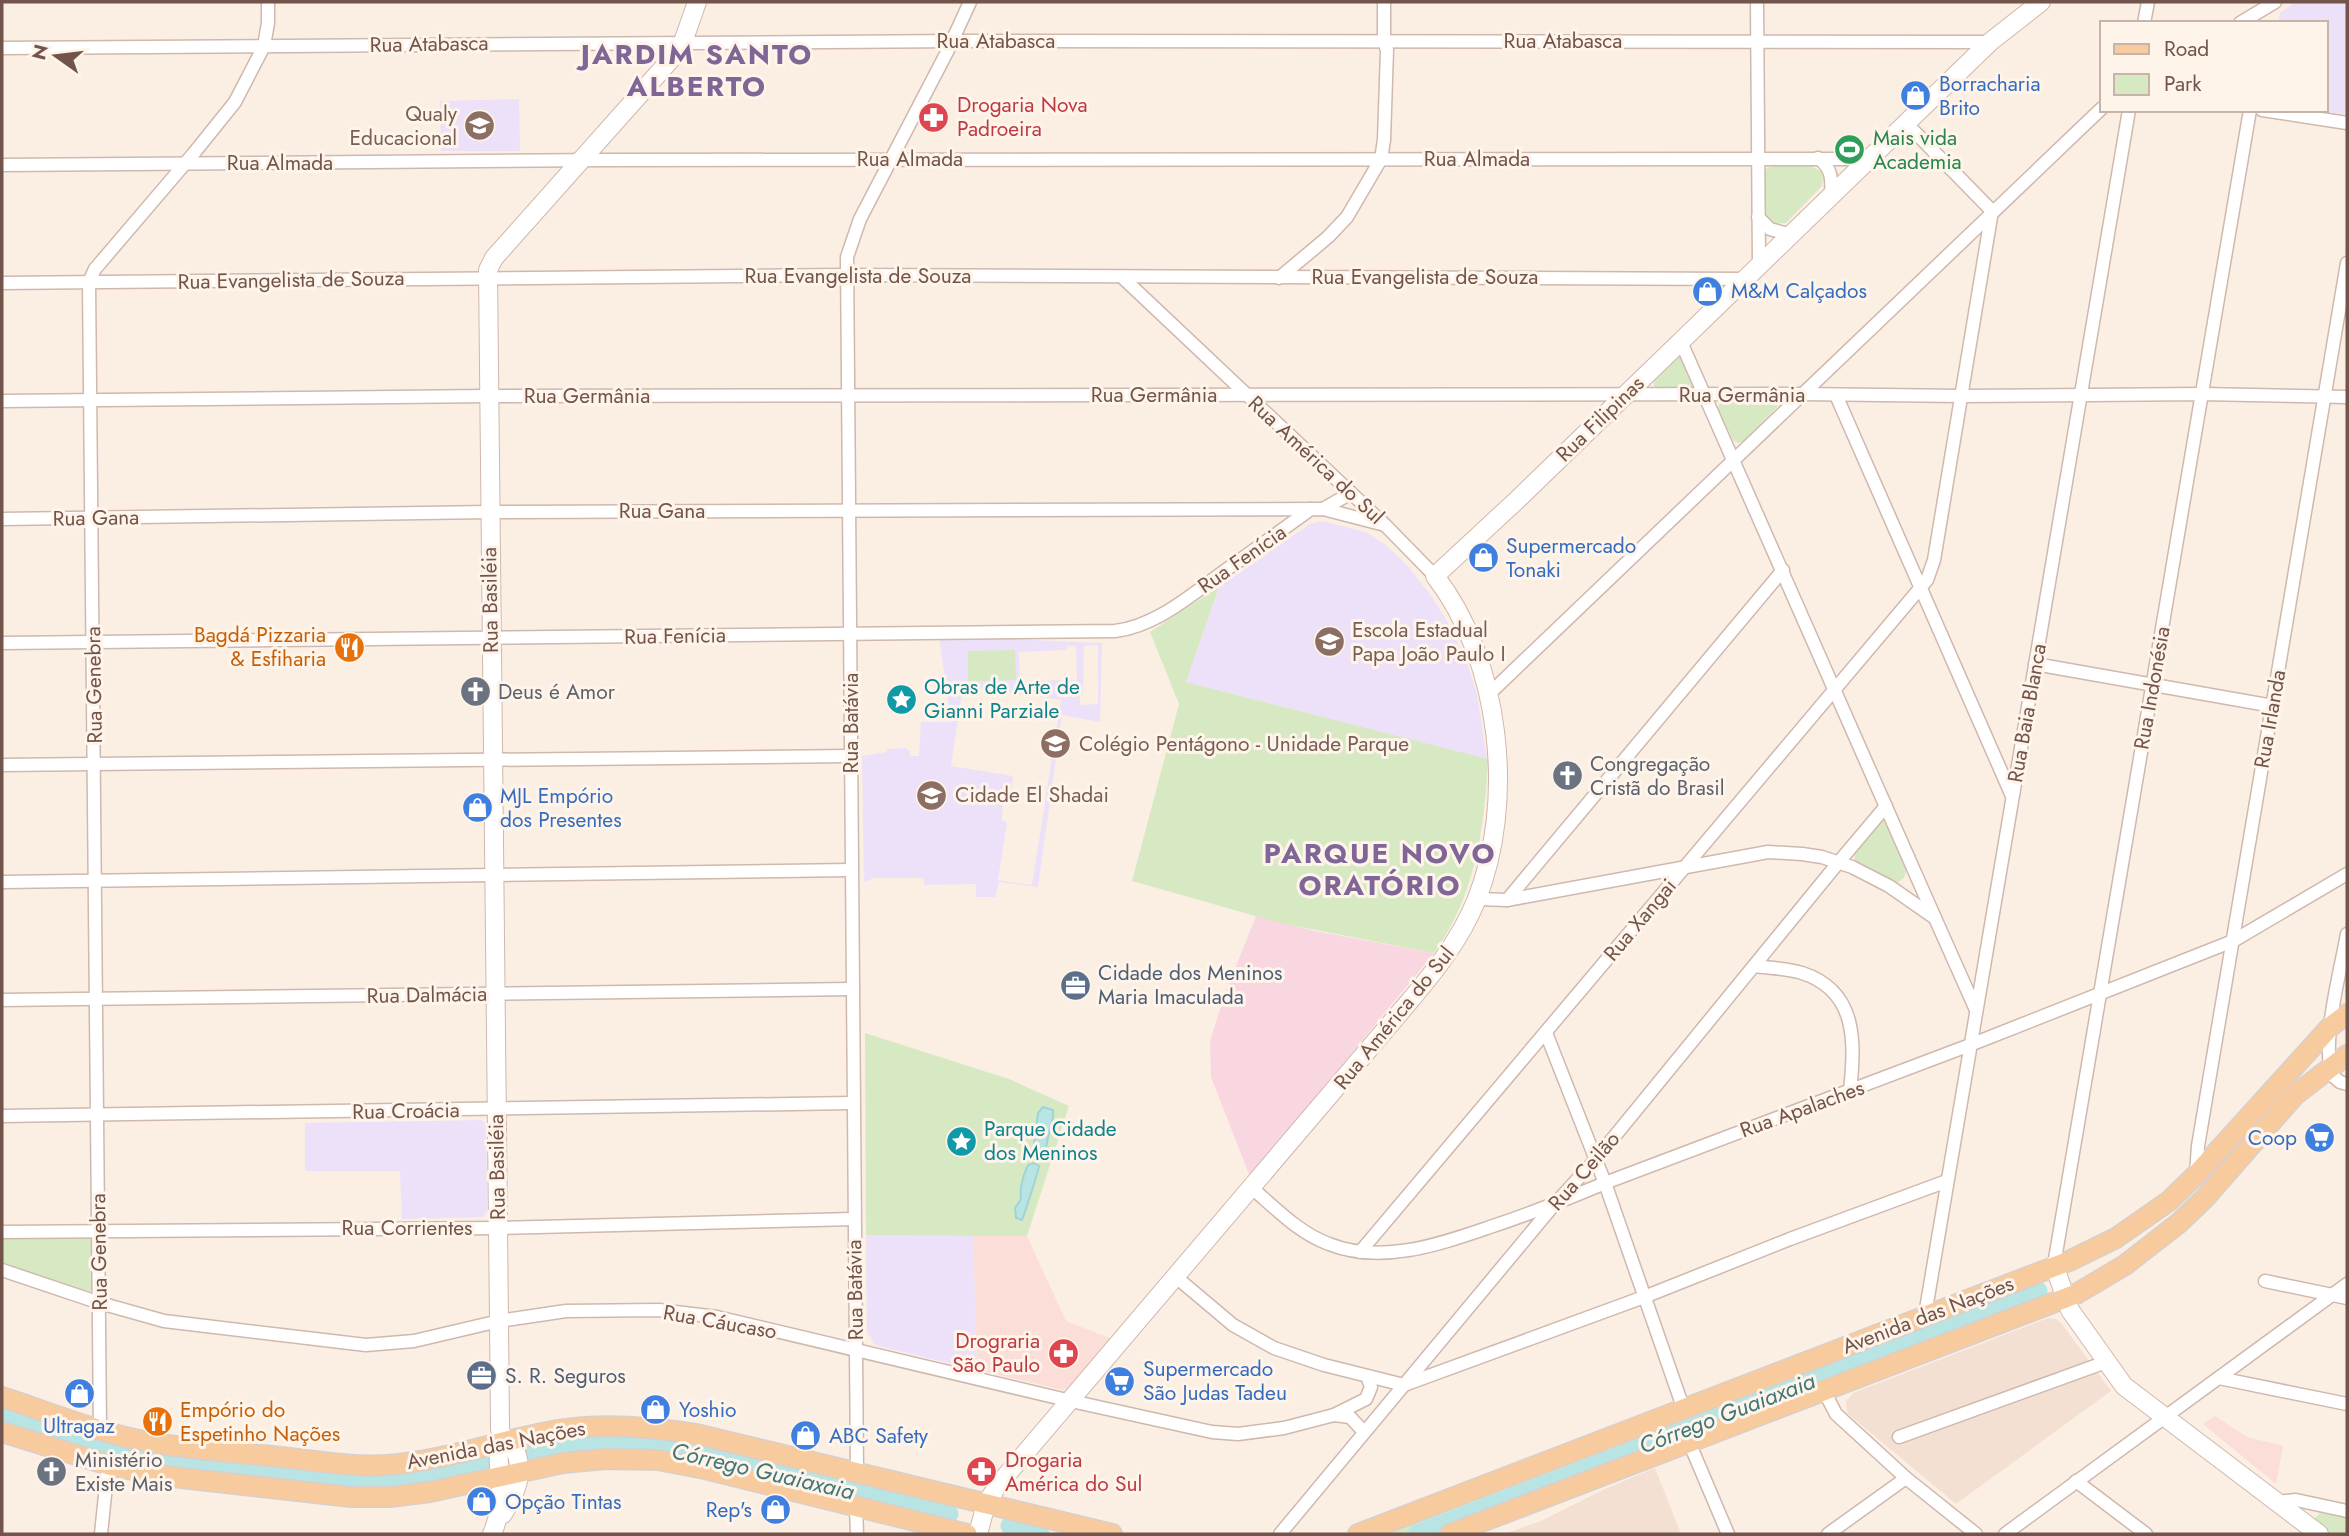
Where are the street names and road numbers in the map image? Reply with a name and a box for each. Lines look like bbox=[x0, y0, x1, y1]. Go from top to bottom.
street label: Rua Atabasca bbox=[937, 26, 1055, 56]
street label: Rua Atabasca bbox=[1504, 26, 1622, 56]
street label: Rua Atabasca bbox=[369, 28, 489, 60]
street label: Rua Almada bbox=[857, 144, 963, 174]
street label: Rua Almada bbox=[1424, 144, 1530, 174]
street label: Rua Almada bbox=[227, 148, 333, 178]
street label: Rua Evangelista de Souza bbox=[745, 261, 971, 291]
street label: Rua Evangelista de Souza bbox=[1312, 262, 1538, 292]
street label: Rua Evangelista de Souza bbox=[177, 263, 405, 297]
street label: Rua Filipinas bbox=[1549, 369, 1651, 469]
street label: Rua Germânia bbox=[1091, 380, 1217, 410]
street label: Rua Germânia bbox=[1679, 380, 1805, 410]
street label: Rua Germânia bbox=[524, 381, 650, 411]
street label: Rua América do Sul bbox=[1241, 389, 1391, 531]
street label: Rua Gana bbox=[619, 496, 705, 526]
street label: Rua Gana bbox=[52, 502, 140, 534]
street label: Rua Fenícia bbox=[1192, 517, 1292, 601]
street label: Rua Basiléia bbox=[474, 547, 506, 653]
street label: Rua Fenícia bbox=[624, 620, 726, 652]
street label: Rua Indonésia bbox=[2126, 624, 2178, 752]
street label: Rua Genebra bbox=[78, 626, 110, 744]
street label: Rua Baia Blanca bbox=[2000, 641, 2054, 785]
street label: Rua Irlanda bbox=[2247, 667, 2293, 771]
street label: Rua Batávia bbox=[836, 673, 866, 773]
street label: Rua Xangai bbox=[1597, 872, 1683, 968]
street label: Rua América do Sul bbox=[1327, 940, 1461, 1096]
street label: Rua Dalmácia bbox=[366, 979, 488, 1011]
street label: Rua Apalaches bbox=[1736, 1073, 1868, 1145]
street label: Rua Croácia bbox=[352, 1095, 460, 1127]
street label: Rua Basiléia bbox=[481, 1114, 513, 1220]
street label: Rua Ceilão bbox=[1541, 1125, 1627, 1217]
street label: Rua Genebra bbox=[83, 1193, 115, 1311]
street label: Rua Corrientes bbox=[341, 1213, 473, 1243]
street label: Rua Batávia bbox=[839, 1239, 871, 1341]
street label: Avenida das Nações bbox=[1838, 1268, 2018, 1362]
street label: Rua Cáucaso bbox=[661, 1297, 779, 1347]
street label: Avenida das Nações bbox=[404, 1413, 588, 1477]

